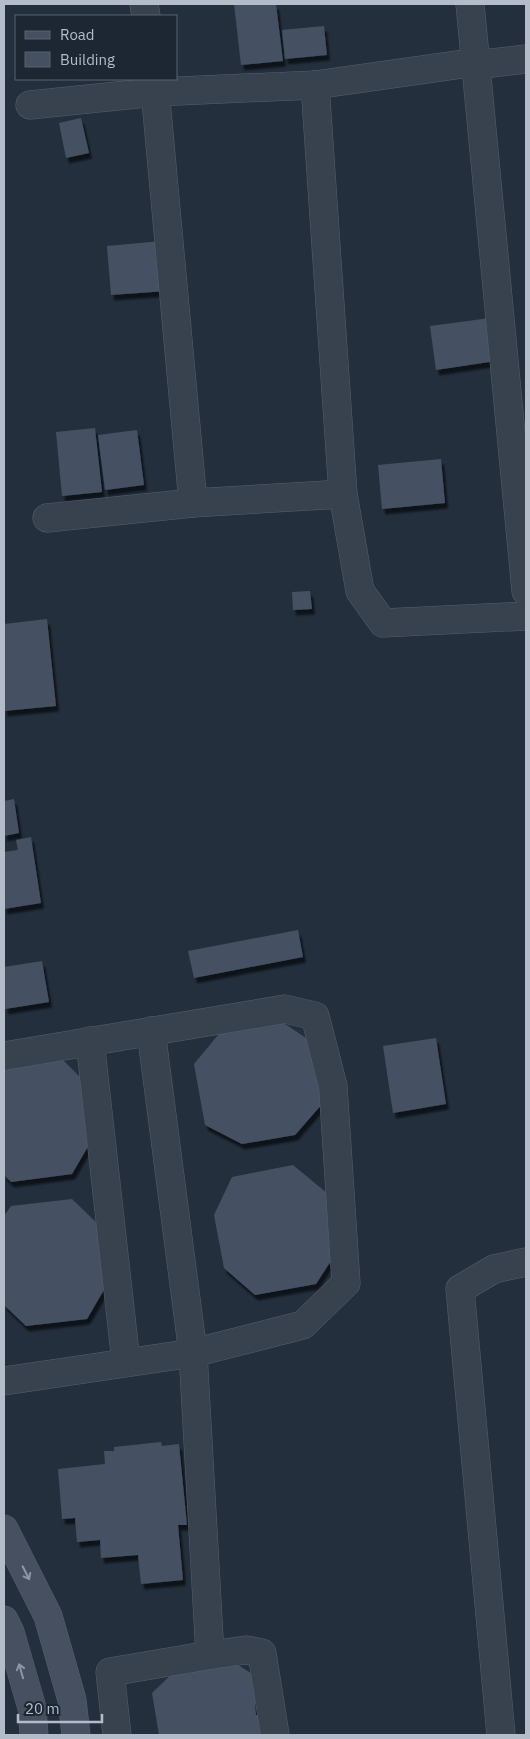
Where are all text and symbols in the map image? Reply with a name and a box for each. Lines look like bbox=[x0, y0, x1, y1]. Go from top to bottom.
legend bbox=[15, 15, 178, 80]
text: Road bbox=[60, 25, 95, 44]
text: Building bbox=[60, 50, 115, 69]
one-way arrow bbox=[21, 1565, 31, 1580]
one-way arrow bbox=[15, 1663, 25, 1679]
scale bar bbox=[18, 1692, 101, 1724]
text: 20 m bbox=[25, 1699, 60, 1718]

